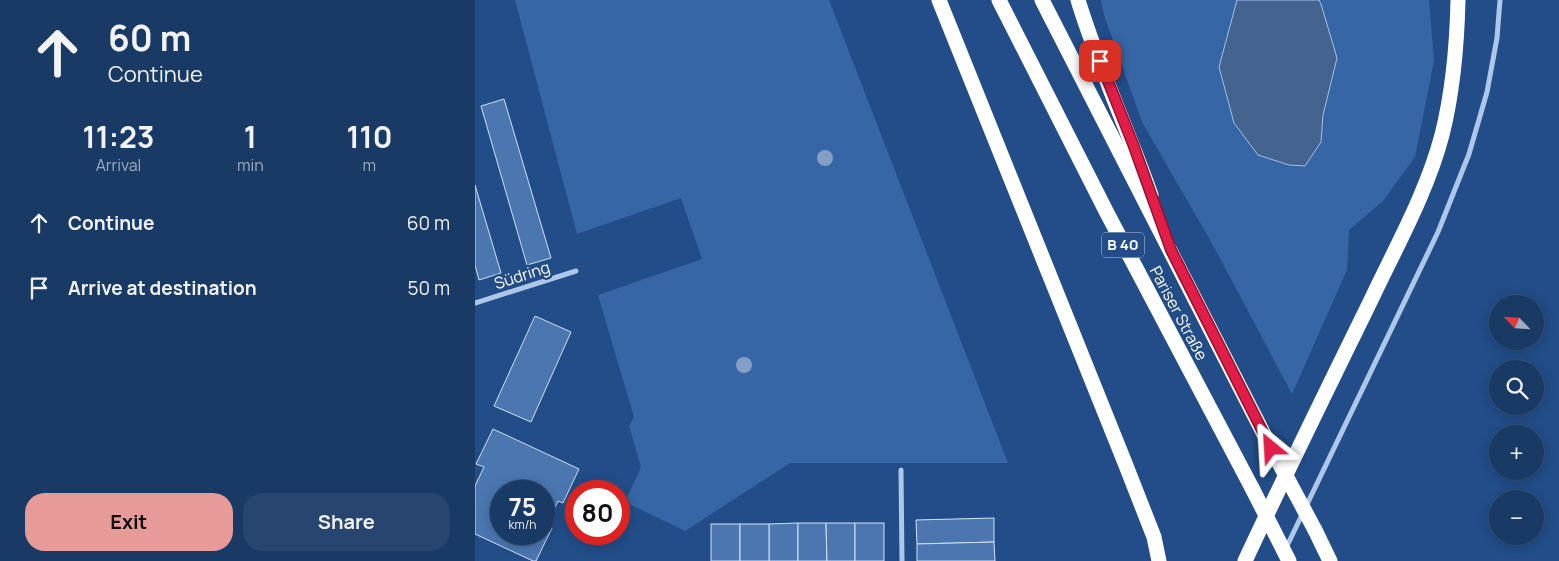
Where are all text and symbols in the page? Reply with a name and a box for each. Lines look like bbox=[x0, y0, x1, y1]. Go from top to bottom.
text: 60 m bbox=[108, 14, 191, 62]
icon: ahead bbox=[25, 20, 90, 85]
pin bbox=[1079, 40, 1121, 82]
icon: arrive bbox=[1086, 47, 1114, 75]
text: Continue bbox=[108, 59, 203, 89]
text: 11:23 bbox=[83, 116, 154, 157]
text: 1 bbox=[244, 116, 257, 157]
text: 110 bbox=[346, 116, 392, 157]
text: Arrival bbox=[96, 154, 141, 176]
text: min bbox=[237, 154, 264, 176]
text: m bbox=[363, 154, 376, 176]
icon: ahead bbox=[25, 209, 53, 237]
text: Continue bbox=[68, 210, 154, 236]
text: 60 m bbox=[407, 210, 450, 236]
road number: B 40 bbox=[1102, 232, 1144, 258]
street label: Südring bbox=[491, 256, 553, 294]
street label: Pariser Straße bbox=[1145, 262, 1213, 364]
icon: arrive bbox=[25, 274, 53, 302]
text: Arrive at destination bbox=[68, 275, 257, 301]
text: 50 m bbox=[408, 275, 450, 301]
north arrow bbox=[1489, 295, 1544, 350]
map controls bbox=[1489, 295, 1544, 545]
button: search bbox=[1489, 360, 1544, 415]
position arrow bbox=[1244, 421, 1296, 473]
button: + bbox=[1489, 425, 1544, 480]
speed limit sign: 80 bbox=[565, 480, 630, 545]
text: 75 bbox=[509, 489, 537, 524]
button: − bbox=[1489, 490, 1544, 545]
button: Exit bbox=[25, 493, 233, 551]
button: Share bbox=[243, 493, 450, 551]
text: km/h bbox=[509, 516, 536, 533]

